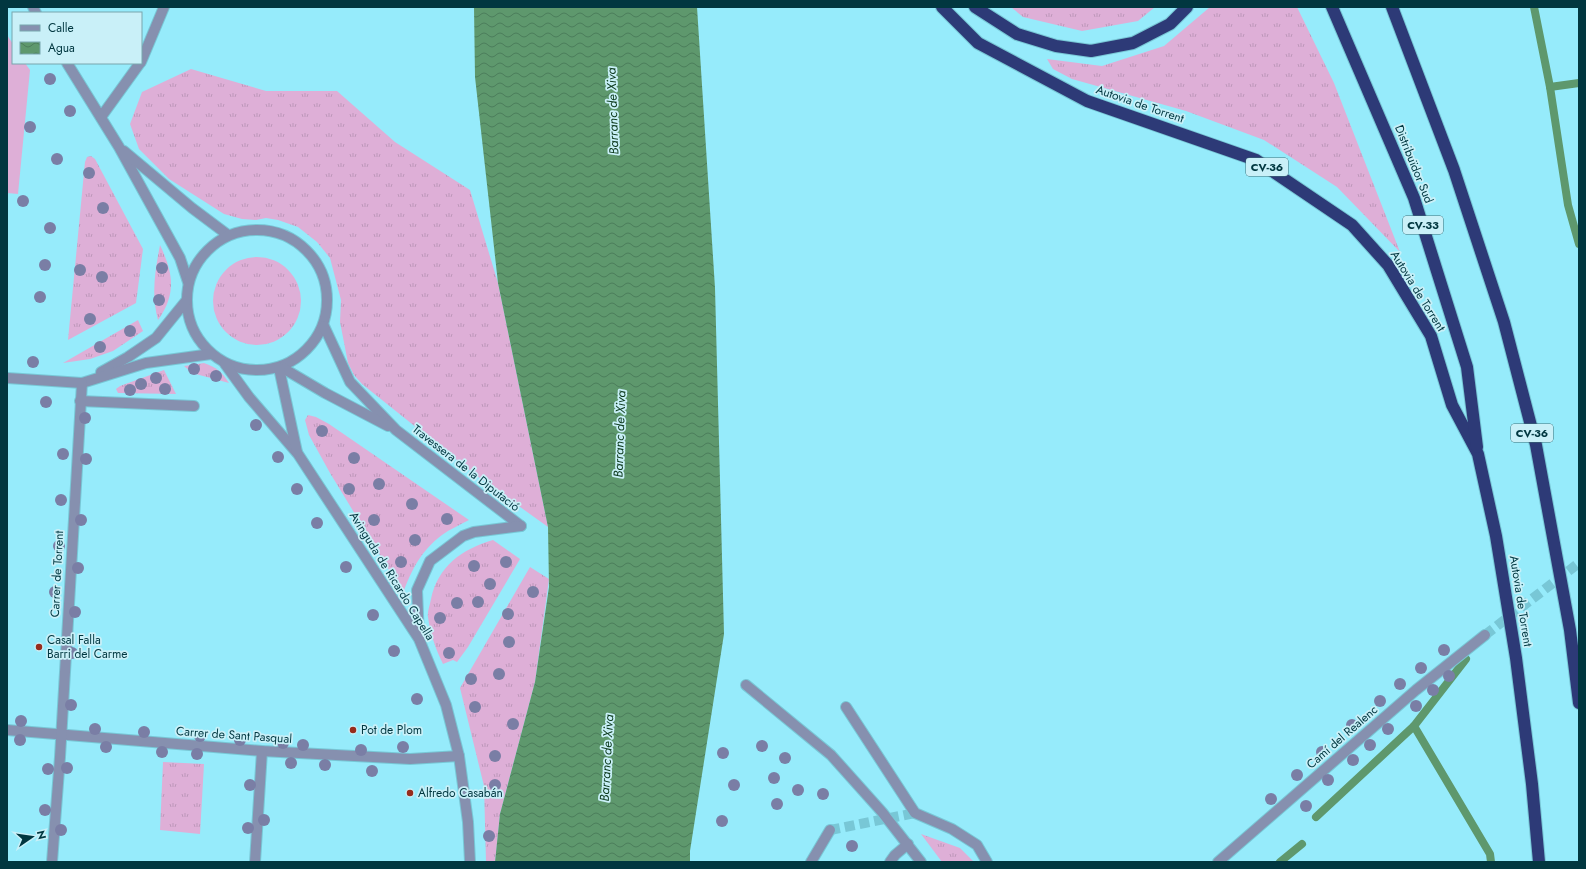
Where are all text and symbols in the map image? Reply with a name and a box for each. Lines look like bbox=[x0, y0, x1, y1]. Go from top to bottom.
legend bbox=[12, 12, 142, 64]
text: Calle bbox=[48, 19, 74, 37]
text: Agua bbox=[48, 39, 75, 57]
water label: Barranc de Xiva bbox=[601, 67, 624, 155]
street label: Autovia de Torrent bbox=[1094, 81, 1187, 128]
street label: Distribuïdor Sud bbox=[1390, 122, 1438, 206]
road number: CV-36 bbox=[1246, 158, 1288, 176]
road number: CV-33 bbox=[1403, 216, 1443, 234]
street label: Autovia de Torrent bbox=[1386, 247, 1450, 335]
water label: Barranc de Xiva bbox=[608, 390, 631, 478]
street label: Travessera de la Diputació bbox=[408, 420, 524, 516]
road number: CV-36 bbox=[1511, 424, 1553, 442]
street label: Avinguda de Ricardo Capella bbox=[345, 508, 439, 644]
street label: Carrer de Torrent bbox=[46, 530, 68, 618]
street label: Autovia de Torrent bbox=[1505, 554, 1537, 648]
place label: Casal Falla Barri del Carme bbox=[47, 631, 127, 663]
marker: Casal Falla Barri del Carme bbox=[34, 642, 44, 652]
street label: Camí del Realenc bbox=[1302, 701, 1382, 773]
water label: Barranc de Xiva bbox=[595, 714, 618, 802]
place label: Pot de Plom bbox=[361, 721, 422, 739]
street label: Carrer de Sant Pasqual bbox=[175, 722, 293, 748]
marker: Pot de Plom bbox=[348, 725, 358, 735]
place label: Alfredo Casabán bbox=[418, 784, 503, 802]
marker: Alfredo Casabán bbox=[405, 788, 415, 798]
north arrow bbox=[12, 817, 52, 857]
text: N bbox=[33, 829, 51, 841]

